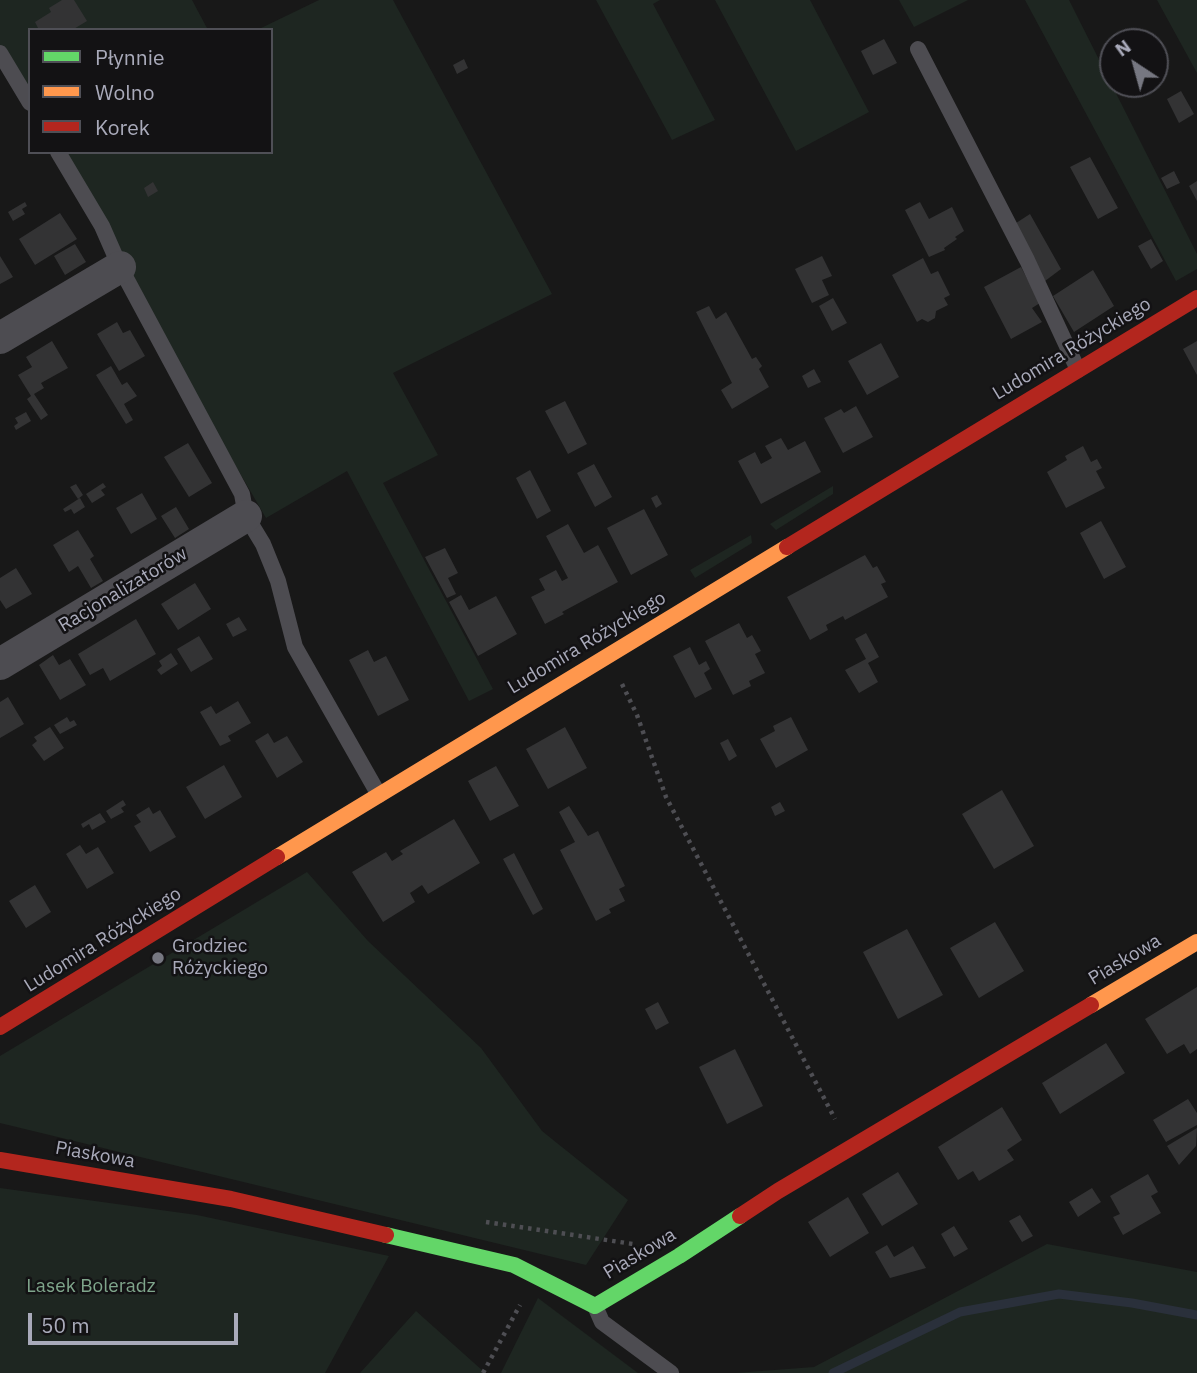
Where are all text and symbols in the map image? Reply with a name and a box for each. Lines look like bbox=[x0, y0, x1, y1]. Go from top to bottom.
legend bbox=[28, 28, 273, 154]
north arrow bbox=[1099, 28, 1169, 98]
text: N bbox=[1110, 34, 1135, 61]
text: Płynnie bbox=[95, 43, 164, 71]
text: Wolno bbox=[95, 78, 155, 106]
text: Korek bbox=[95, 113, 150, 141]
street label: Ludomira Różyckiego bbox=[989, 293, 1155, 405]
street label: Racjonalizatorów bbox=[55, 543, 191, 637]
street label: Ludomira Różyckiego bbox=[504, 587, 670, 699]
street label: Ludomira Różyckiego bbox=[20, 882, 186, 998]
street label: Piaskowa bbox=[1085, 930, 1165, 990]
place label: Grodziec Różyckiego bbox=[172, 936, 268, 980]
marker: Grodziec Różyckiego bbox=[150, 950, 166, 966]
street label: Piaskowa bbox=[53, 1137, 137, 1173]
street label: Piaskowa bbox=[600, 1224, 680, 1284]
park label: Lasek Boleradz bbox=[26, 1276, 156, 1298]
scale bar bbox=[32, 1300, 242, 1344]
text: 50 m bbox=[41, 1311, 90, 1339]

